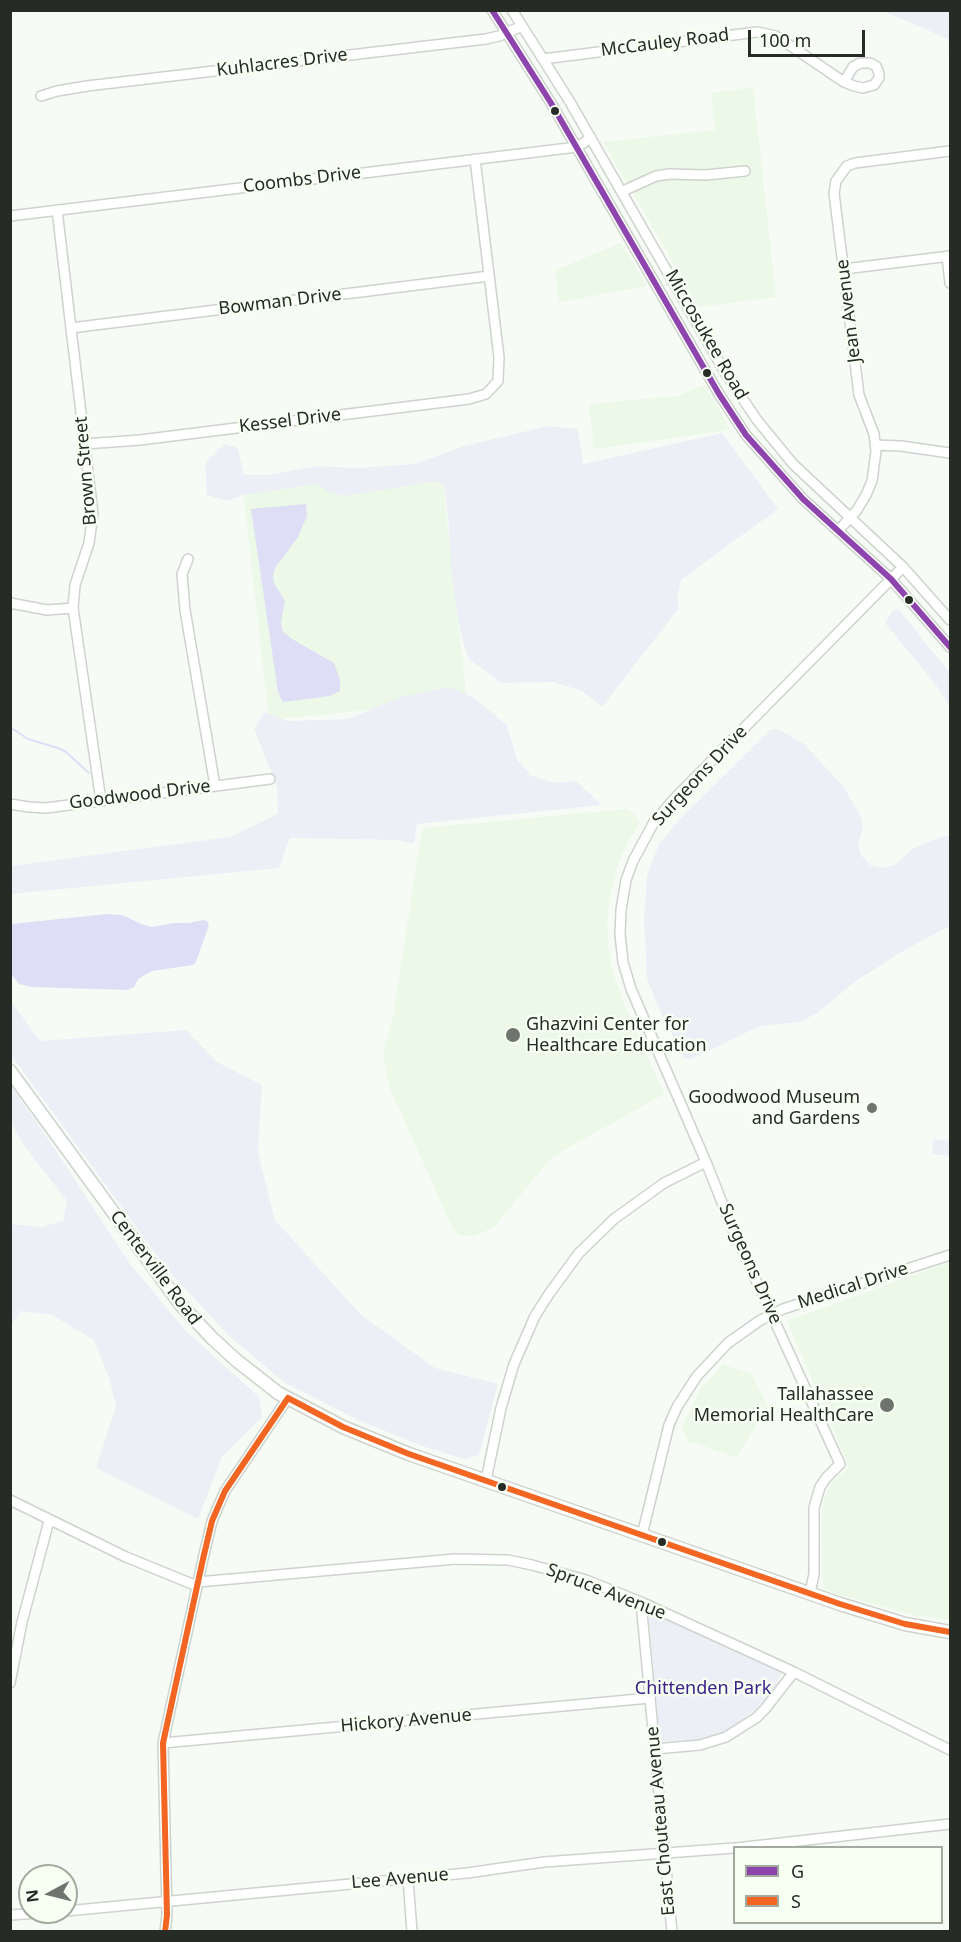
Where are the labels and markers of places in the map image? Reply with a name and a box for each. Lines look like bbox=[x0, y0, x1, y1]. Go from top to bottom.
unlabelled marker bbox=[549, 105, 561, 117]
unlabelled marker bbox=[701, 367, 713, 379]
unlabelled marker bbox=[903, 594, 915, 606]
place label: Ghazvini Center for Healthcare Education bbox=[526, 1014, 707, 1056]
marker: Ghazvini Center for Healthcare Education bbox=[504, 1026, 522, 1044]
place label: Goodwood Museum and Gardens bbox=[688, 1087, 860, 1130]
marker: Goodwood Museum and Gardens bbox=[865, 1101, 879, 1115]
place label: Tallahassee Memorial HealthCare bbox=[694, 1384, 874, 1426]
marker: Tallahassee Memorial HealthCare bbox=[878, 1396, 896, 1414]
unlabelled marker bbox=[496, 1481, 508, 1493]
unlabelled marker bbox=[656, 1536, 668, 1548]

